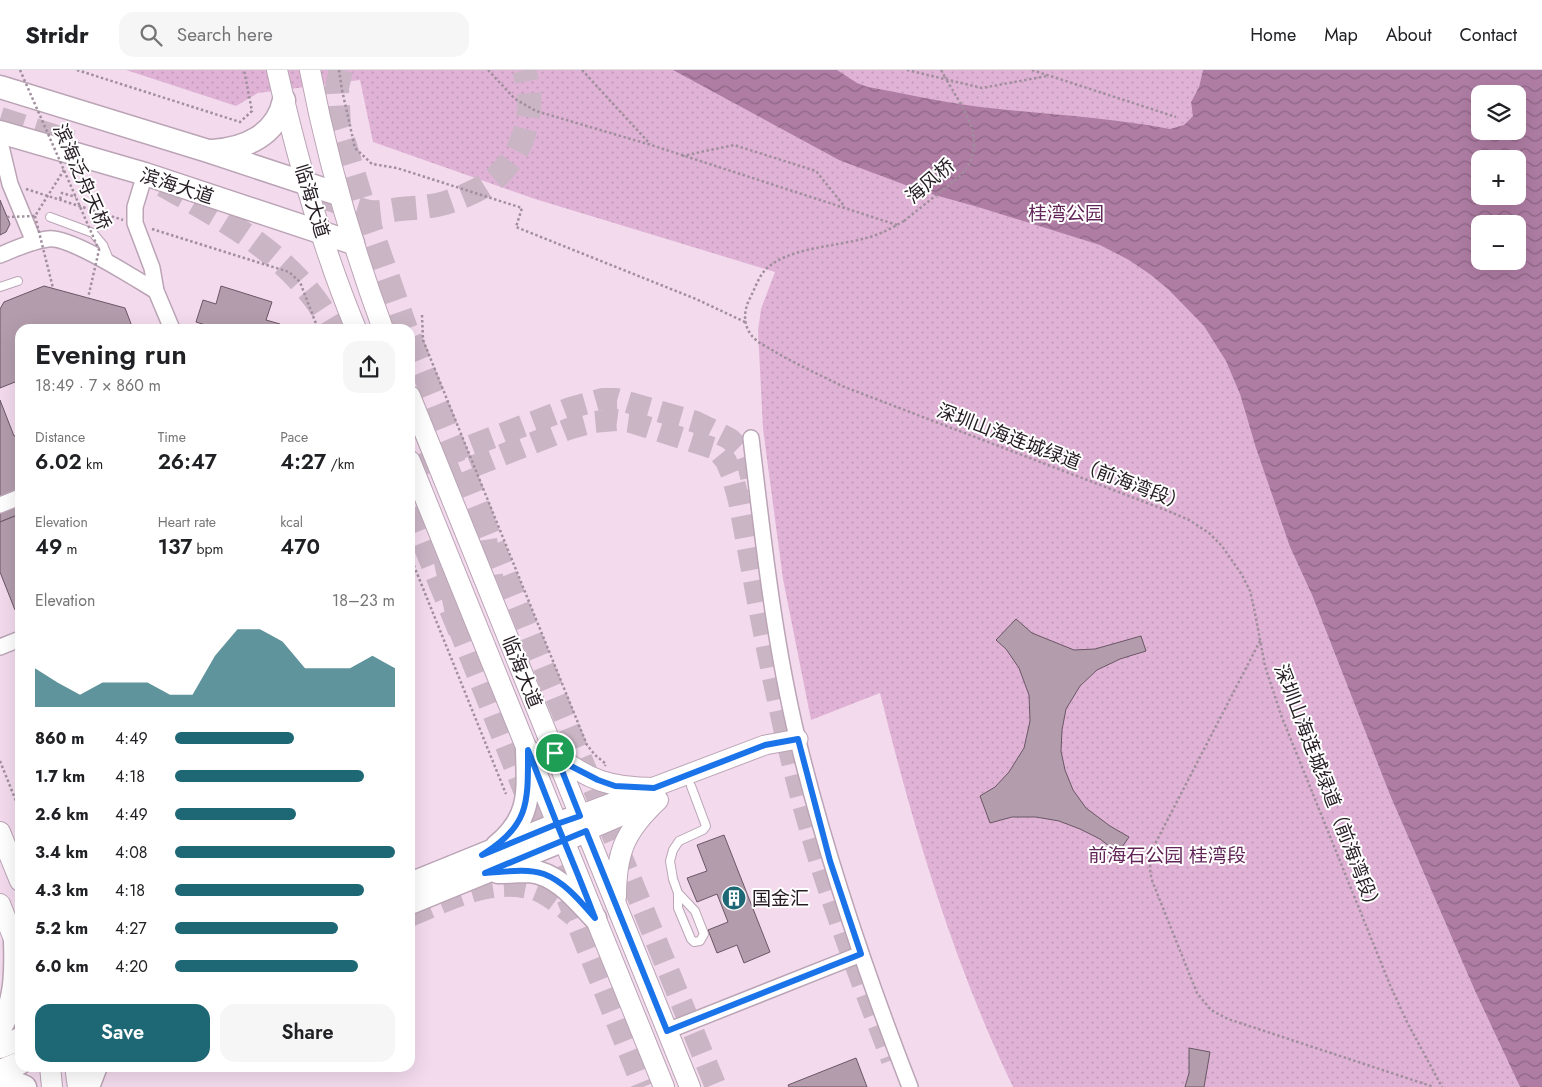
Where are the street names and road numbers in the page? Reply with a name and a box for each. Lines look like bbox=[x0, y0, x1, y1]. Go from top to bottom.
street label: 滨海泛舟天桥 bbox=[46, 119, 118, 235]
street label: 海风桥 bbox=[900, 152, 960, 210]
street label: 滨海大道 bbox=[137, 161, 217, 211]
street label: 临海大道 bbox=[288, 161, 336, 241]
street label: 深圳山海连城绿道（前海湾段） bbox=[933, 397, 1191, 517]
street label: 临海大道 bbox=[495, 632, 549, 712]
street label: 深圳山海连城绿道（前海湾段） bbox=[1268, 660, 1388, 918]

